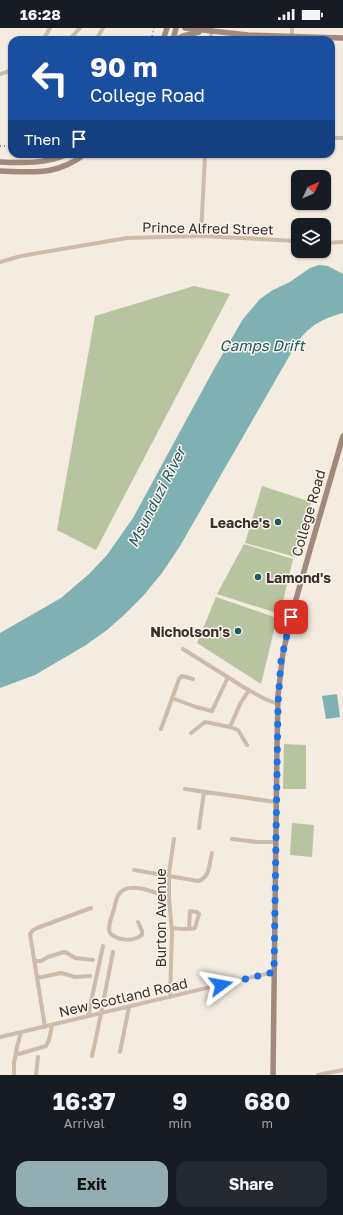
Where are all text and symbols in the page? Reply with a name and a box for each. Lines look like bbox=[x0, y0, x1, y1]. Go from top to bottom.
text: 16:28 bbox=[20, 5, 61, 23]
text: 90 m bbox=[90, 50, 157, 83]
icon: left bbox=[24, 52, 76, 104]
text: College Road bbox=[90, 84, 205, 106]
icon: arrive bbox=[68, 128, 90, 150]
text: Then bbox=[24, 130, 60, 148]
north arrow bbox=[291, 170, 331, 210]
map controls bbox=[291, 170, 331, 258]
street label: Prince Alfred Street bbox=[142, 218, 274, 238]
button: layers bbox=[291, 218, 331, 258]
water label: Camps Drift bbox=[220, 336, 306, 354]
water label: Msunduzi River bbox=[123, 442, 190, 550]
street label: College Road bbox=[288, 468, 328, 558]
place label: Leache's bbox=[210, 514, 270, 531]
marker: Leache's bbox=[273, 517, 283, 527]
place label: Lamond's bbox=[266, 569, 331, 586]
marker: Lamond's bbox=[253, 572, 263, 582]
pin bbox=[274, 600, 308, 634]
icon: arrive bbox=[280, 606, 302, 628]
place label: Nicholson's bbox=[150, 623, 230, 640]
marker: Nicholson's bbox=[233, 626, 243, 636]
street label: Burton Avenue bbox=[152, 868, 169, 968]
position arrow bbox=[200, 964, 242, 1006]
street label: New Scotland Road bbox=[57, 974, 189, 1020]
text: 16:37 bbox=[53, 1086, 116, 1115]
text: 9 bbox=[172, 1086, 188, 1115]
text: 680 bbox=[244, 1086, 290, 1115]
text: Arrival bbox=[64, 1115, 105, 1131]
text: min bbox=[168, 1115, 191, 1131]
text: m bbox=[261, 1115, 273, 1131]
button: Exit bbox=[16, 1161, 168, 1207]
button: Share bbox=[176, 1161, 327, 1207]

